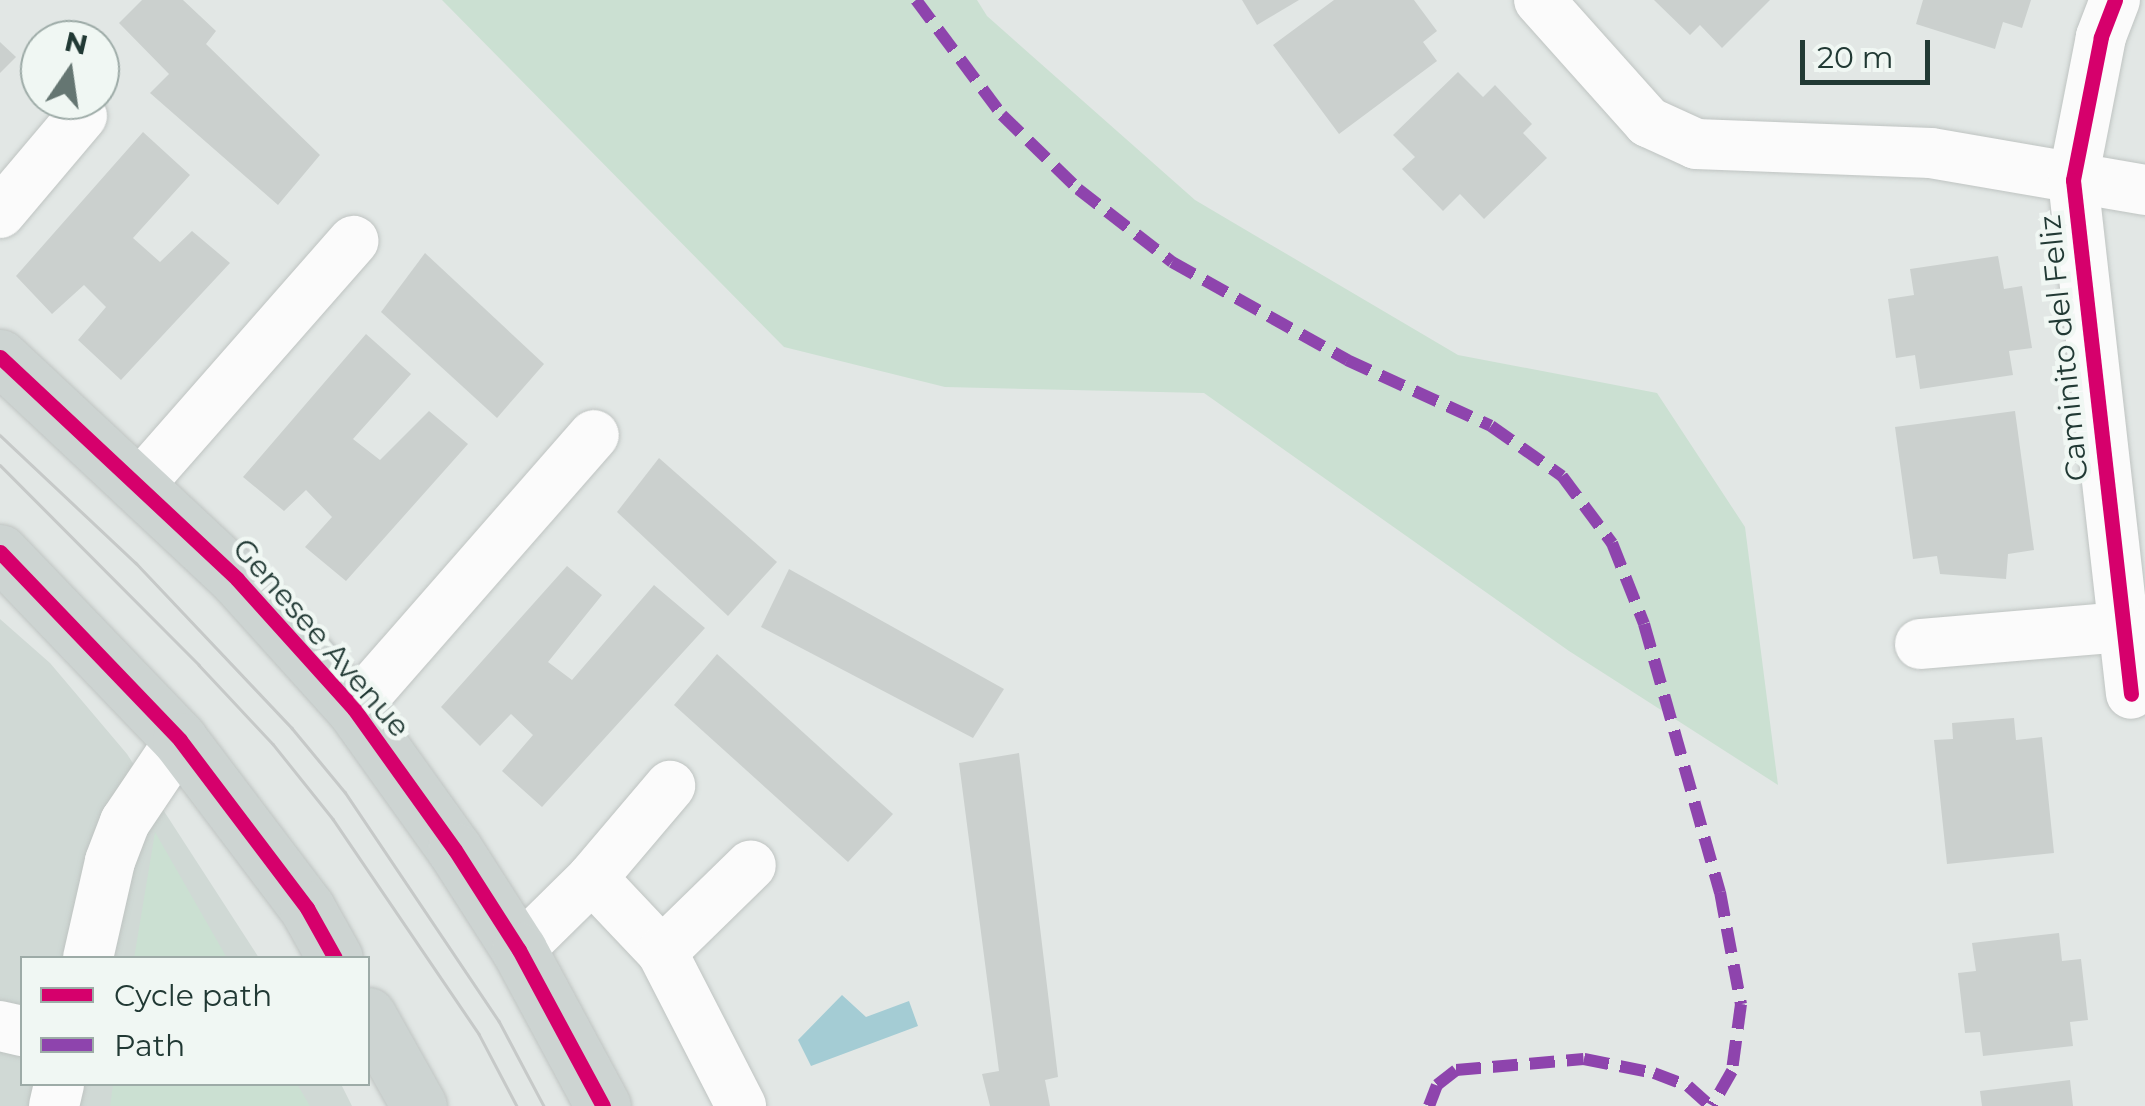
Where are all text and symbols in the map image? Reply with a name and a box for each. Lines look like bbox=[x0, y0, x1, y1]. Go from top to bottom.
north arrow bbox=[20, 20, 120, 120]
scale bar bbox=[1805, 20, 1935, 82]
text: N bbox=[61, 24, 91, 62]
text: 20 m bbox=[1817, 39, 1894, 76]
street label: Caminito del Feliz bbox=[2032, 213, 2096, 483]
street label: Genesee Avenue bbox=[225, 531, 417, 745]
legend bbox=[20, 956, 370, 1086]
text: Cycle path bbox=[114, 977, 272, 1014]
text: Path bbox=[114, 1027, 185, 1064]

